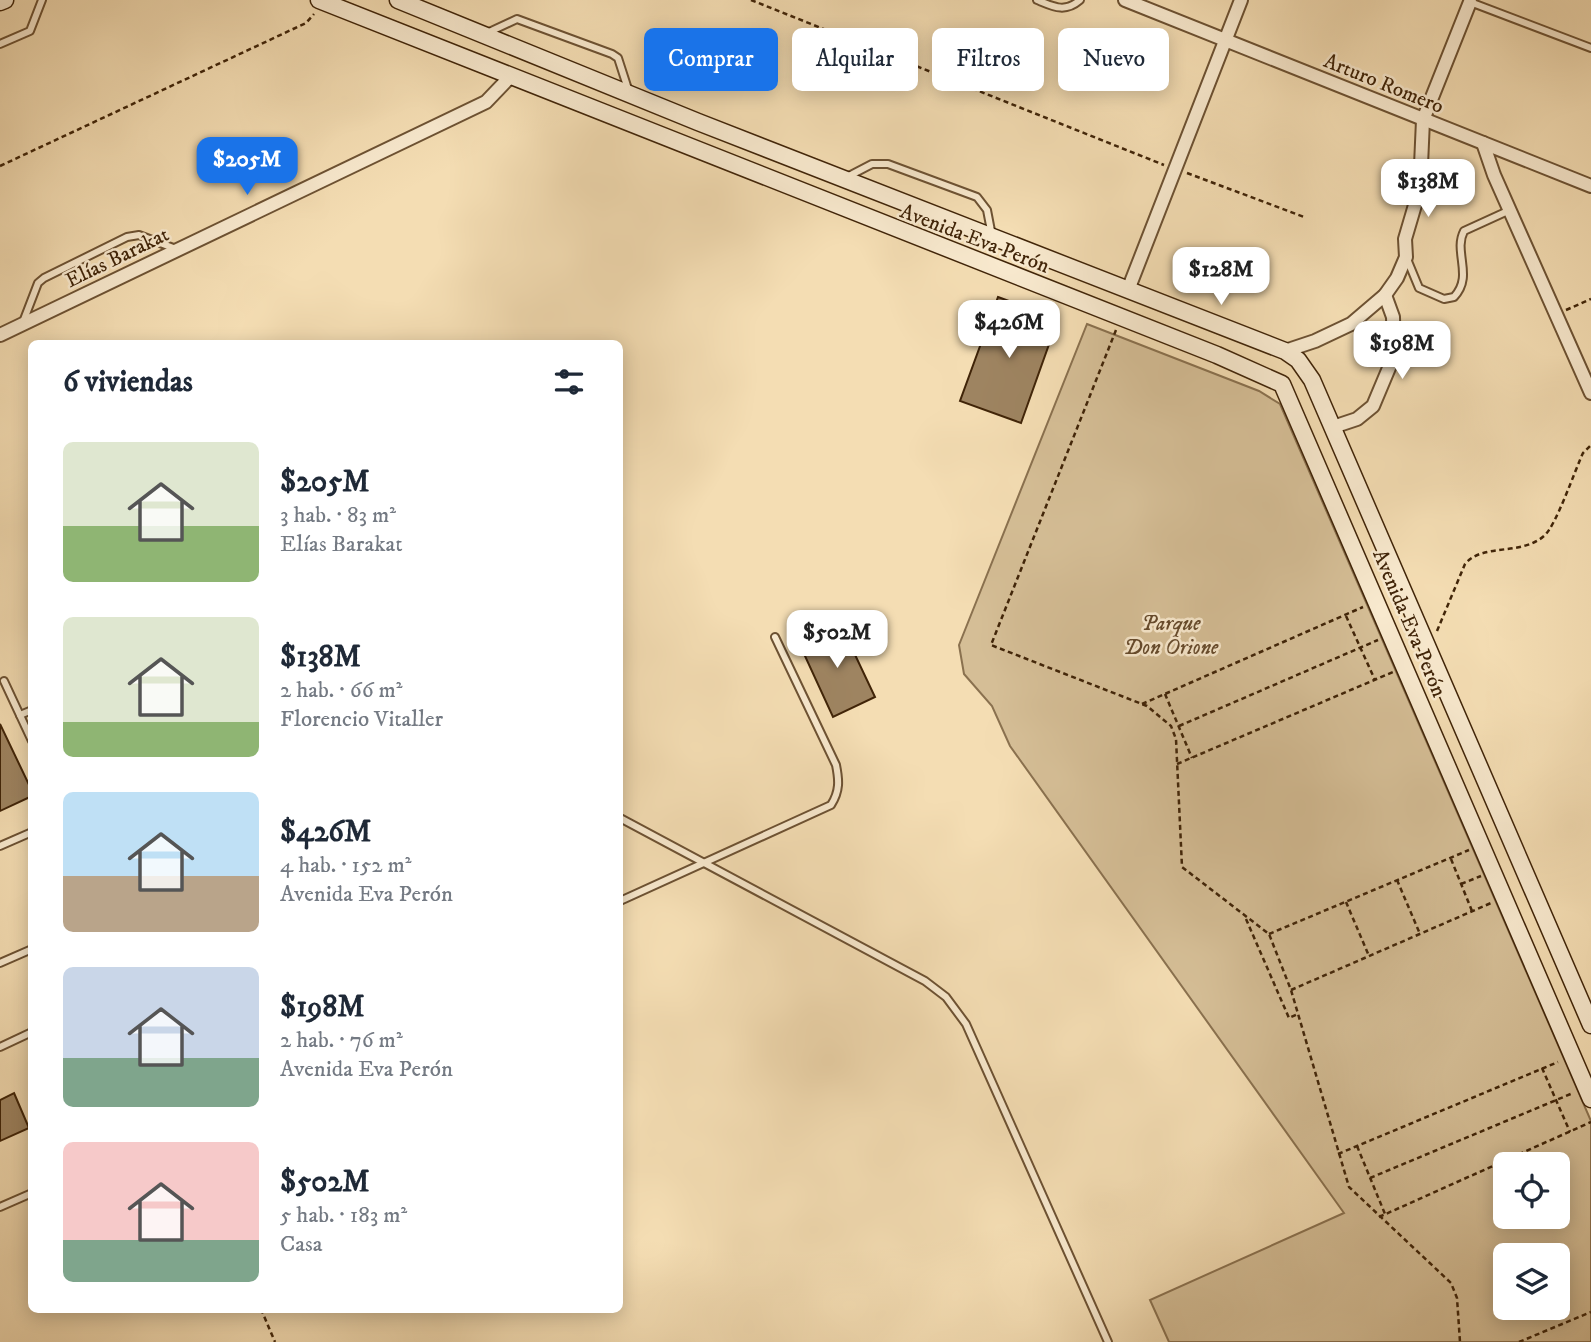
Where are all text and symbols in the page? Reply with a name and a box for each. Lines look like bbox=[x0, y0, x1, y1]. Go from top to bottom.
chip: Comprar bbox=[644, 28, 778, 91]
chip: Alquilar bbox=[792, 28, 918, 91]
chip: Filtros bbox=[932, 28, 1044, 91]
chip: Nuevo bbox=[1058, 28, 1169, 91]
street label: Arturo Romero bbox=[1320, 48, 1447, 120]
pin: $205M bbox=[198, 138, 296, 197]
text: $205M bbox=[213, 145, 281, 174]
pin: $138M bbox=[1379, 160, 1477, 219]
text: $138M bbox=[1397, 167, 1459, 196]
street label: Avenida Eva Perón bbox=[896, 199, 1053, 279]
street label: Elías Barakat bbox=[61, 222, 174, 294]
pin: $128M bbox=[1172, 247, 1270, 307]
text: $128M bbox=[1189, 255, 1253, 284]
pin: $426M bbox=[960, 300, 1058, 360]
text: $426M bbox=[974, 308, 1044, 337]
pin: $198M bbox=[1353, 322, 1451, 381]
text: $198M bbox=[1370, 329, 1434, 358]
icon: filters bbox=[550, 363, 588, 401]
text: 6 viviendas bbox=[63, 364, 193, 401]
text: $205M bbox=[280, 464, 370, 501]
icon: home bbox=[119, 470, 203, 554]
text: 3 hab. · 83 m² bbox=[280, 501, 396, 530]
text: Elías Barakat bbox=[280, 530, 403, 559]
street label: Avenida Eva Perón bbox=[1366, 546, 1452, 701]
pin: $502M bbox=[788, 610, 886, 670]
park label: Parque Don Orione bbox=[1124, 611, 1219, 661]
text: $502M bbox=[803, 618, 871, 647]
text: $138M bbox=[280, 639, 361, 676]
icon: home bbox=[119, 645, 203, 729]
text: 2 hab. · 66 m² bbox=[280, 676, 403, 705]
text: Florencio Vitaller bbox=[280, 705, 443, 734]
text: $426M bbox=[280, 814, 371, 851]
icon: home bbox=[119, 820, 203, 904]
text: 4 hab. · 152 m² bbox=[280, 851, 412, 880]
text: Avenida Eva Perón bbox=[280, 880, 453, 909]
text: $198M bbox=[280, 989, 365, 1026]
icon: home bbox=[119, 995, 203, 1079]
text: 2 hab. · 76 m² bbox=[280, 1026, 403, 1055]
text: Avenida Eva Perón bbox=[280, 1055, 453, 1084]
map controls bbox=[1493, 1152, 1570, 1320]
button: locate bbox=[1493, 1152, 1570, 1229]
text: $502M bbox=[280, 1164, 370, 1201]
icon: home bbox=[119, 1170, 203, 1254]
text: 5 hab. · 183 m² bbox=[280, 1201, 407, 1230]
text: Casa bbox=[280, 1230, 323, 1259]
button: layers bbox=[1493, 1243, 1570, 1320]

